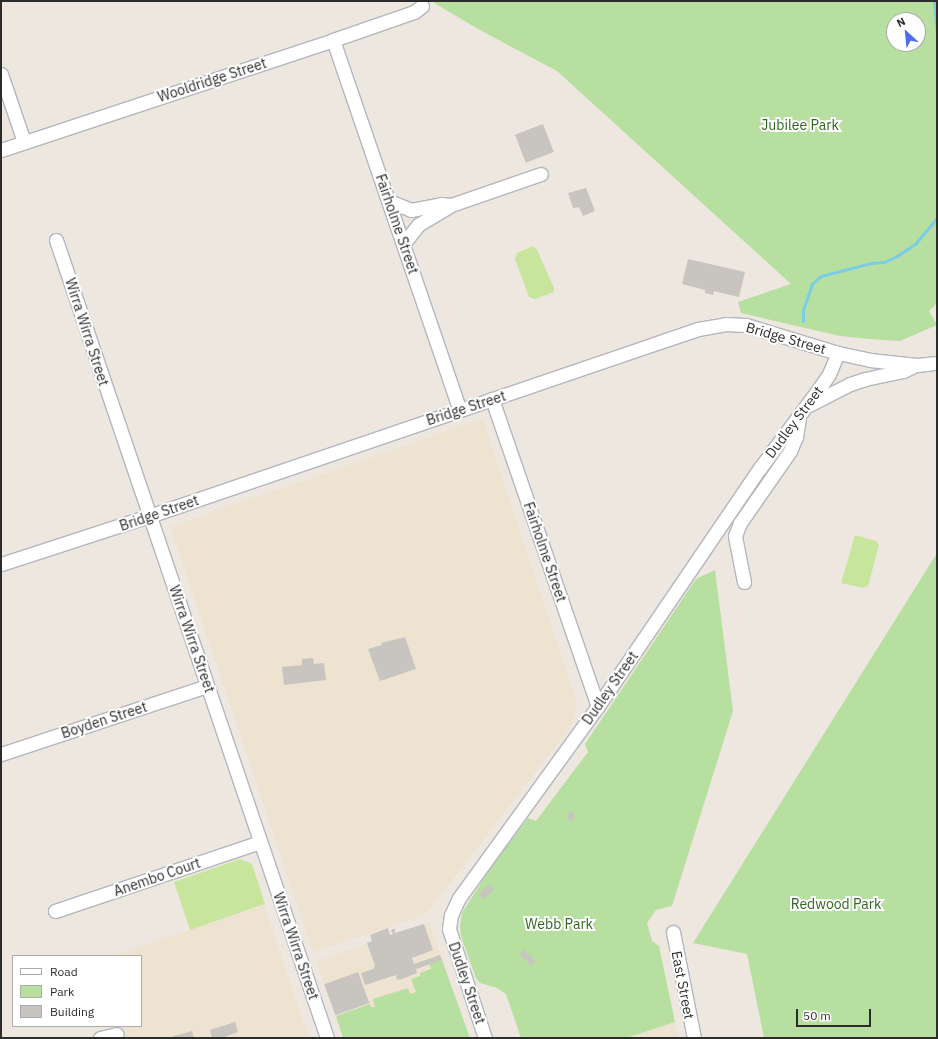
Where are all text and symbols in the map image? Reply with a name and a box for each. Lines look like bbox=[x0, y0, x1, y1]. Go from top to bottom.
north arrow bbox=[886, 12, 926, 52]
text: N bbox=[894, 14, 908, 30]
street label: Wooldridge Street bbox=[156, 55, 268, 105]
park label: Jubilee Park bbox=[761, 117, 839, 133]
street label: Fairholme Street bbox=[372, 172, 422, 276]
street label: Wirra Wirra Street bbox=[62, 276, 112, 388]
street label: Bridge Street bbox=[744, 319, 828, 357]
street label: Dudley Street bbox=[762, 383, 826, 461]
street label: Bridge Street bbox=[424, 387, 508, 429]
street label: Bridge Street bbox=[117, 492, 201, 534]
street label: Fairholme Street bbox=[520, 500, 570, 604]
street label: Wirra Wirra Street bbox=[166, 583, 218, 695]
street label: Dudley Street bbox=[579, 648, 641, 728]
street label: Boyden Street bbox=[59, 698, 149, 742]
street label: Anembo Court bbox=[111, 854, 203, 900]
street label: Wirra Wirra Street bbox=[270, 890, 322, 1002]
park label: Redwood Park bbox=[791, 896, 881, 912]
park label: Webb Park bbox=[525, 916, 593, 932]
street label: Dudley Street bbox=[445, 940, 489, 1026]
street label: East Street bbox=[668, 950, 698, 1020]
legend bbox=[12, 955, 142, 1027]
text: Road bbox=[50, 964, 78, 979]
text: Park bbox=[50, 984, 74, 999]
scale bar bbox=[798, 1001, 873, 1027]
text: Building bbox=[50, 1004, 94, 1019]
text: 50 m bbox=[803, 1008, 831, 1023]

